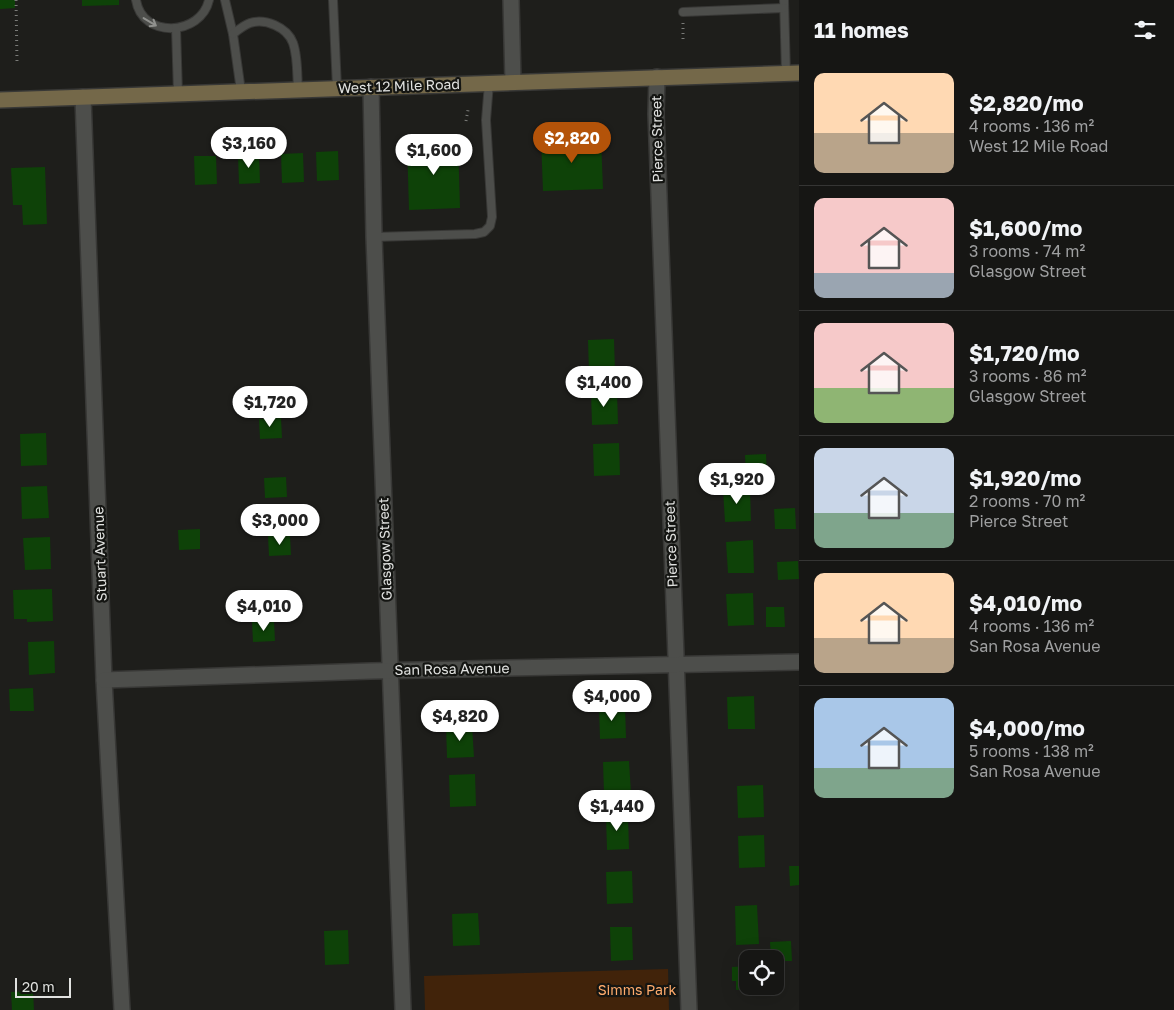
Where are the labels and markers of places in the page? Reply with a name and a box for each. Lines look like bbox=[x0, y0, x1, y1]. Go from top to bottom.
pin: $2,820 bbox=[531, 121, 613, 164]
pin: $3,160 bbox=[208, 126, 290, 169]
pin: $1,600 bbox=[393, 134, 475, 176]
pin: $1,400 bbox=[563, 366, 645, 408]
pin: $1,720 bbox=[229, 386, 311, 428]
pin: $1,920 bbox=[696, 462, 778, 505]
pin: $3,000 bbox=[239, 504, 321, 546]
pin: $4,010 bbox=[223, 590, 305, 632]
pin: $4,000 bbox=[571, 680, 653, 722]
pin: $4,820 bbox=[419, 700, 501, 742]
pin: $1,440 bbox=[576, 790, 658, 832]

